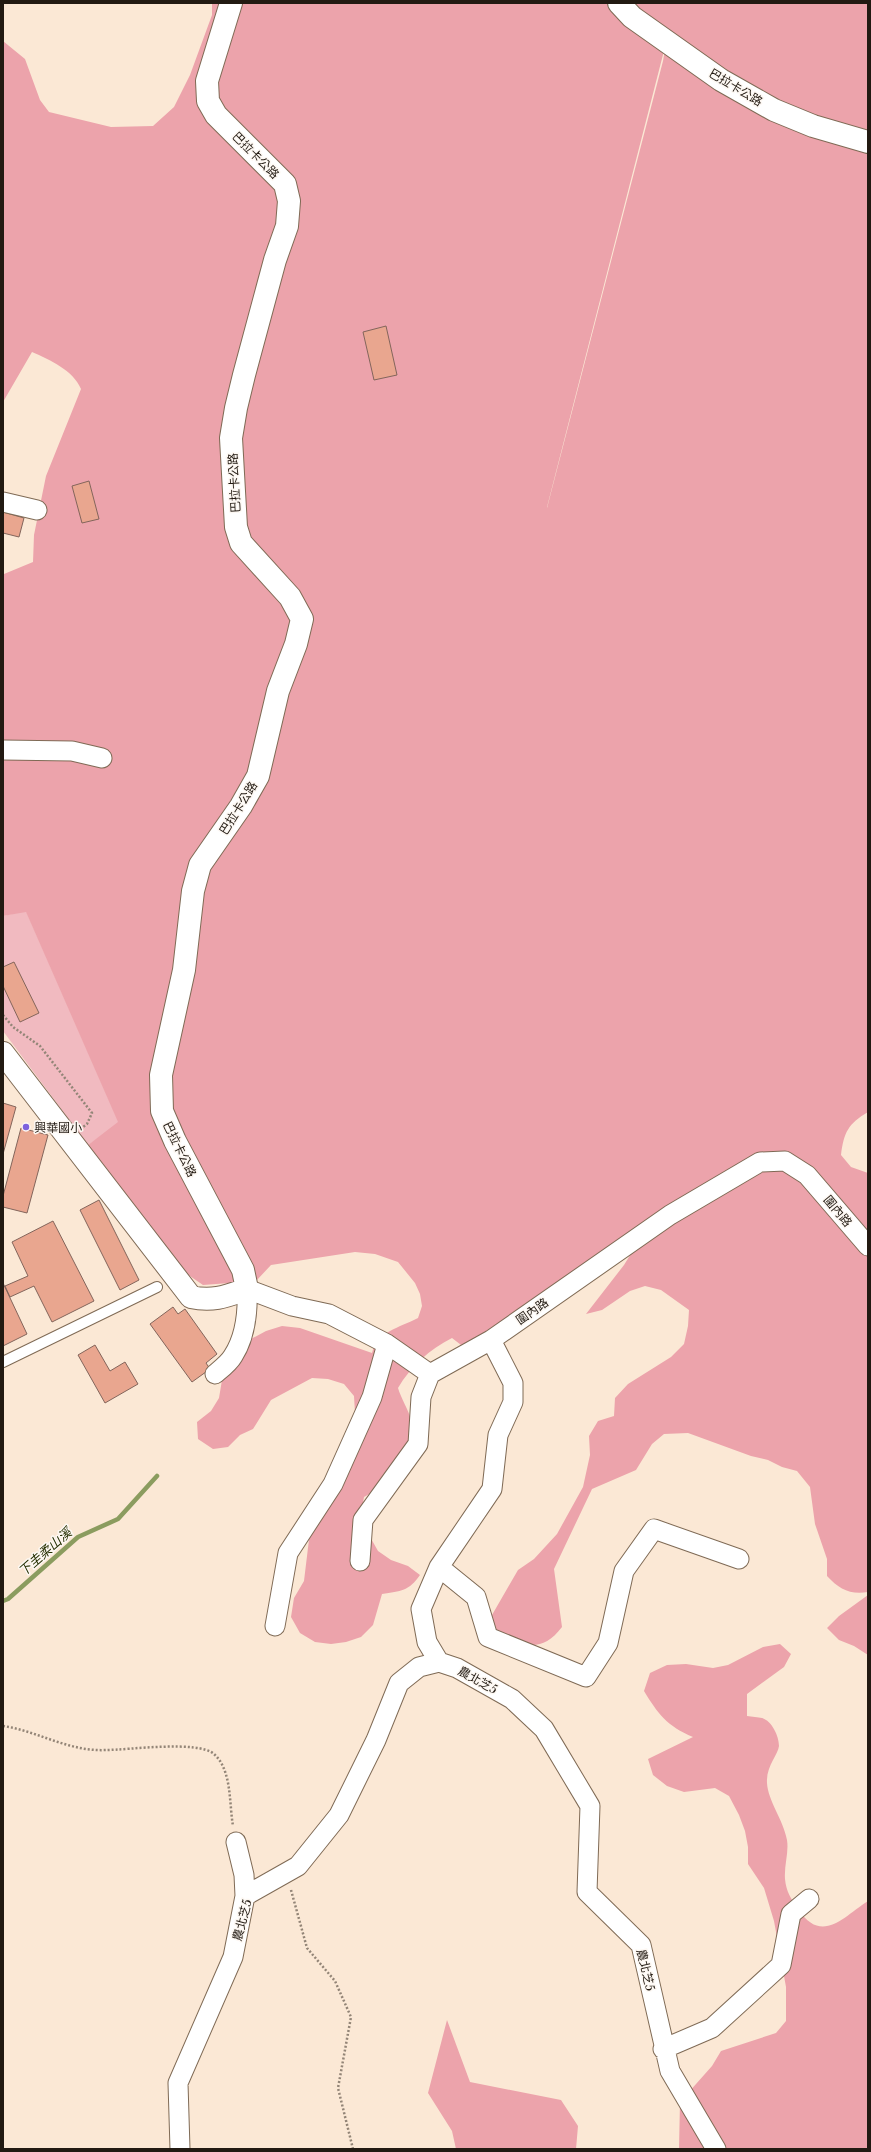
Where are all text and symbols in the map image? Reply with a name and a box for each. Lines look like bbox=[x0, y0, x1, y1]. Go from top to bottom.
street label: 巴拉卡公路 bbox=[706, 65, 766, 109]
street label: 巴拉卡公路 bbox=[229, 128, 283, 182]
street label: 巴拉卡公路 bbox=[225, 453, 243, 513]
street label: 巴拉卡公路 bbox=[216, 779, 260, 837]
street label: 巴拉卡公路 bbox=[160, 1119, 200, 1179]
place label: 興華國小 bbox=[34, 1120, 82, 1135]
marker: 興華國小 bbox=[21, 1122, 31, 1132]
street label: 圍內路 bbox=[821, 1192, 855, 1230]
street label: 圍內路 bbox=[513, 1295, 551, 1327]
water label: 下圭柔山溪 bbox=[15, 1523, 77, 1580]
street label: 農北芝5 bbox=[456, 1663, 501, 1697]
street label: 農北芝5 bbox=[229, 1897, 255, 1943]
street label: 農北芝5 bbox=[634, 1947, 658, 1993]

